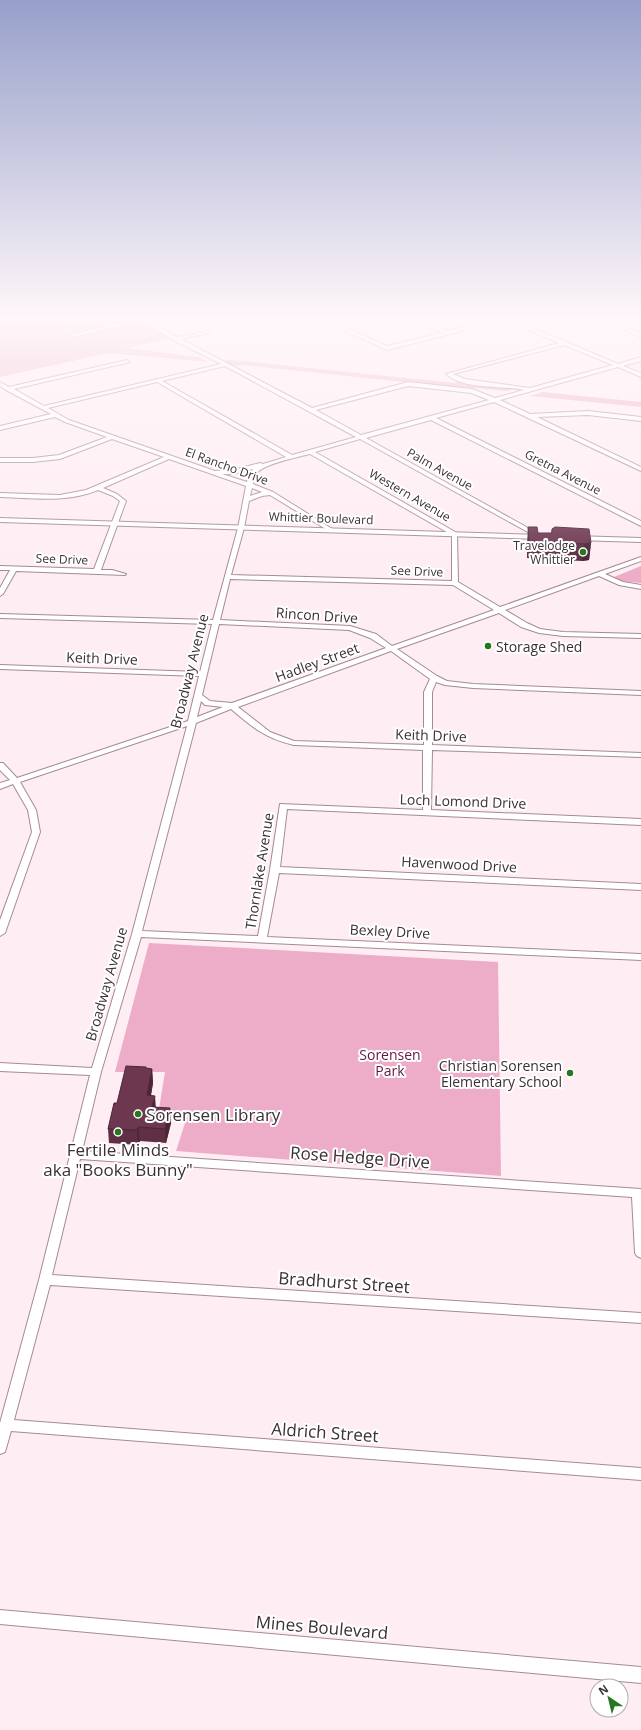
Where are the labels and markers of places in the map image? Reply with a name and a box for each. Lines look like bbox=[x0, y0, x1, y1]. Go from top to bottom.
place label: Travelodge Whittier bbox=[513, 537, 575, 568]
marker: Travelodge Whittier bbox=[578, 547, 588, 557]
place label: Storage Shed bbox=[496, 637, 582, 656]
marker: Storage Shed bbox=[483, 641, 493, 651]
place label: Christian Sorensen Elementary School bbox=[439, 1056, 562, 1091]
marker: Christian Sorensen Elementary School bbox=[565, 1068, 575, 1078]
place label: Sorensen Library bbox=[146, 1103, 281, 1126]
marker: Sorensen Library bbox=[133, 1109, 143, 1119]
marker: Fertile Minds aka "Books Bunny" bbox=[113, 1127, 123, 1137]
place label: Fertile Minds aka "Books Bunny" bbox=[43, 1138, 193, 1181]

